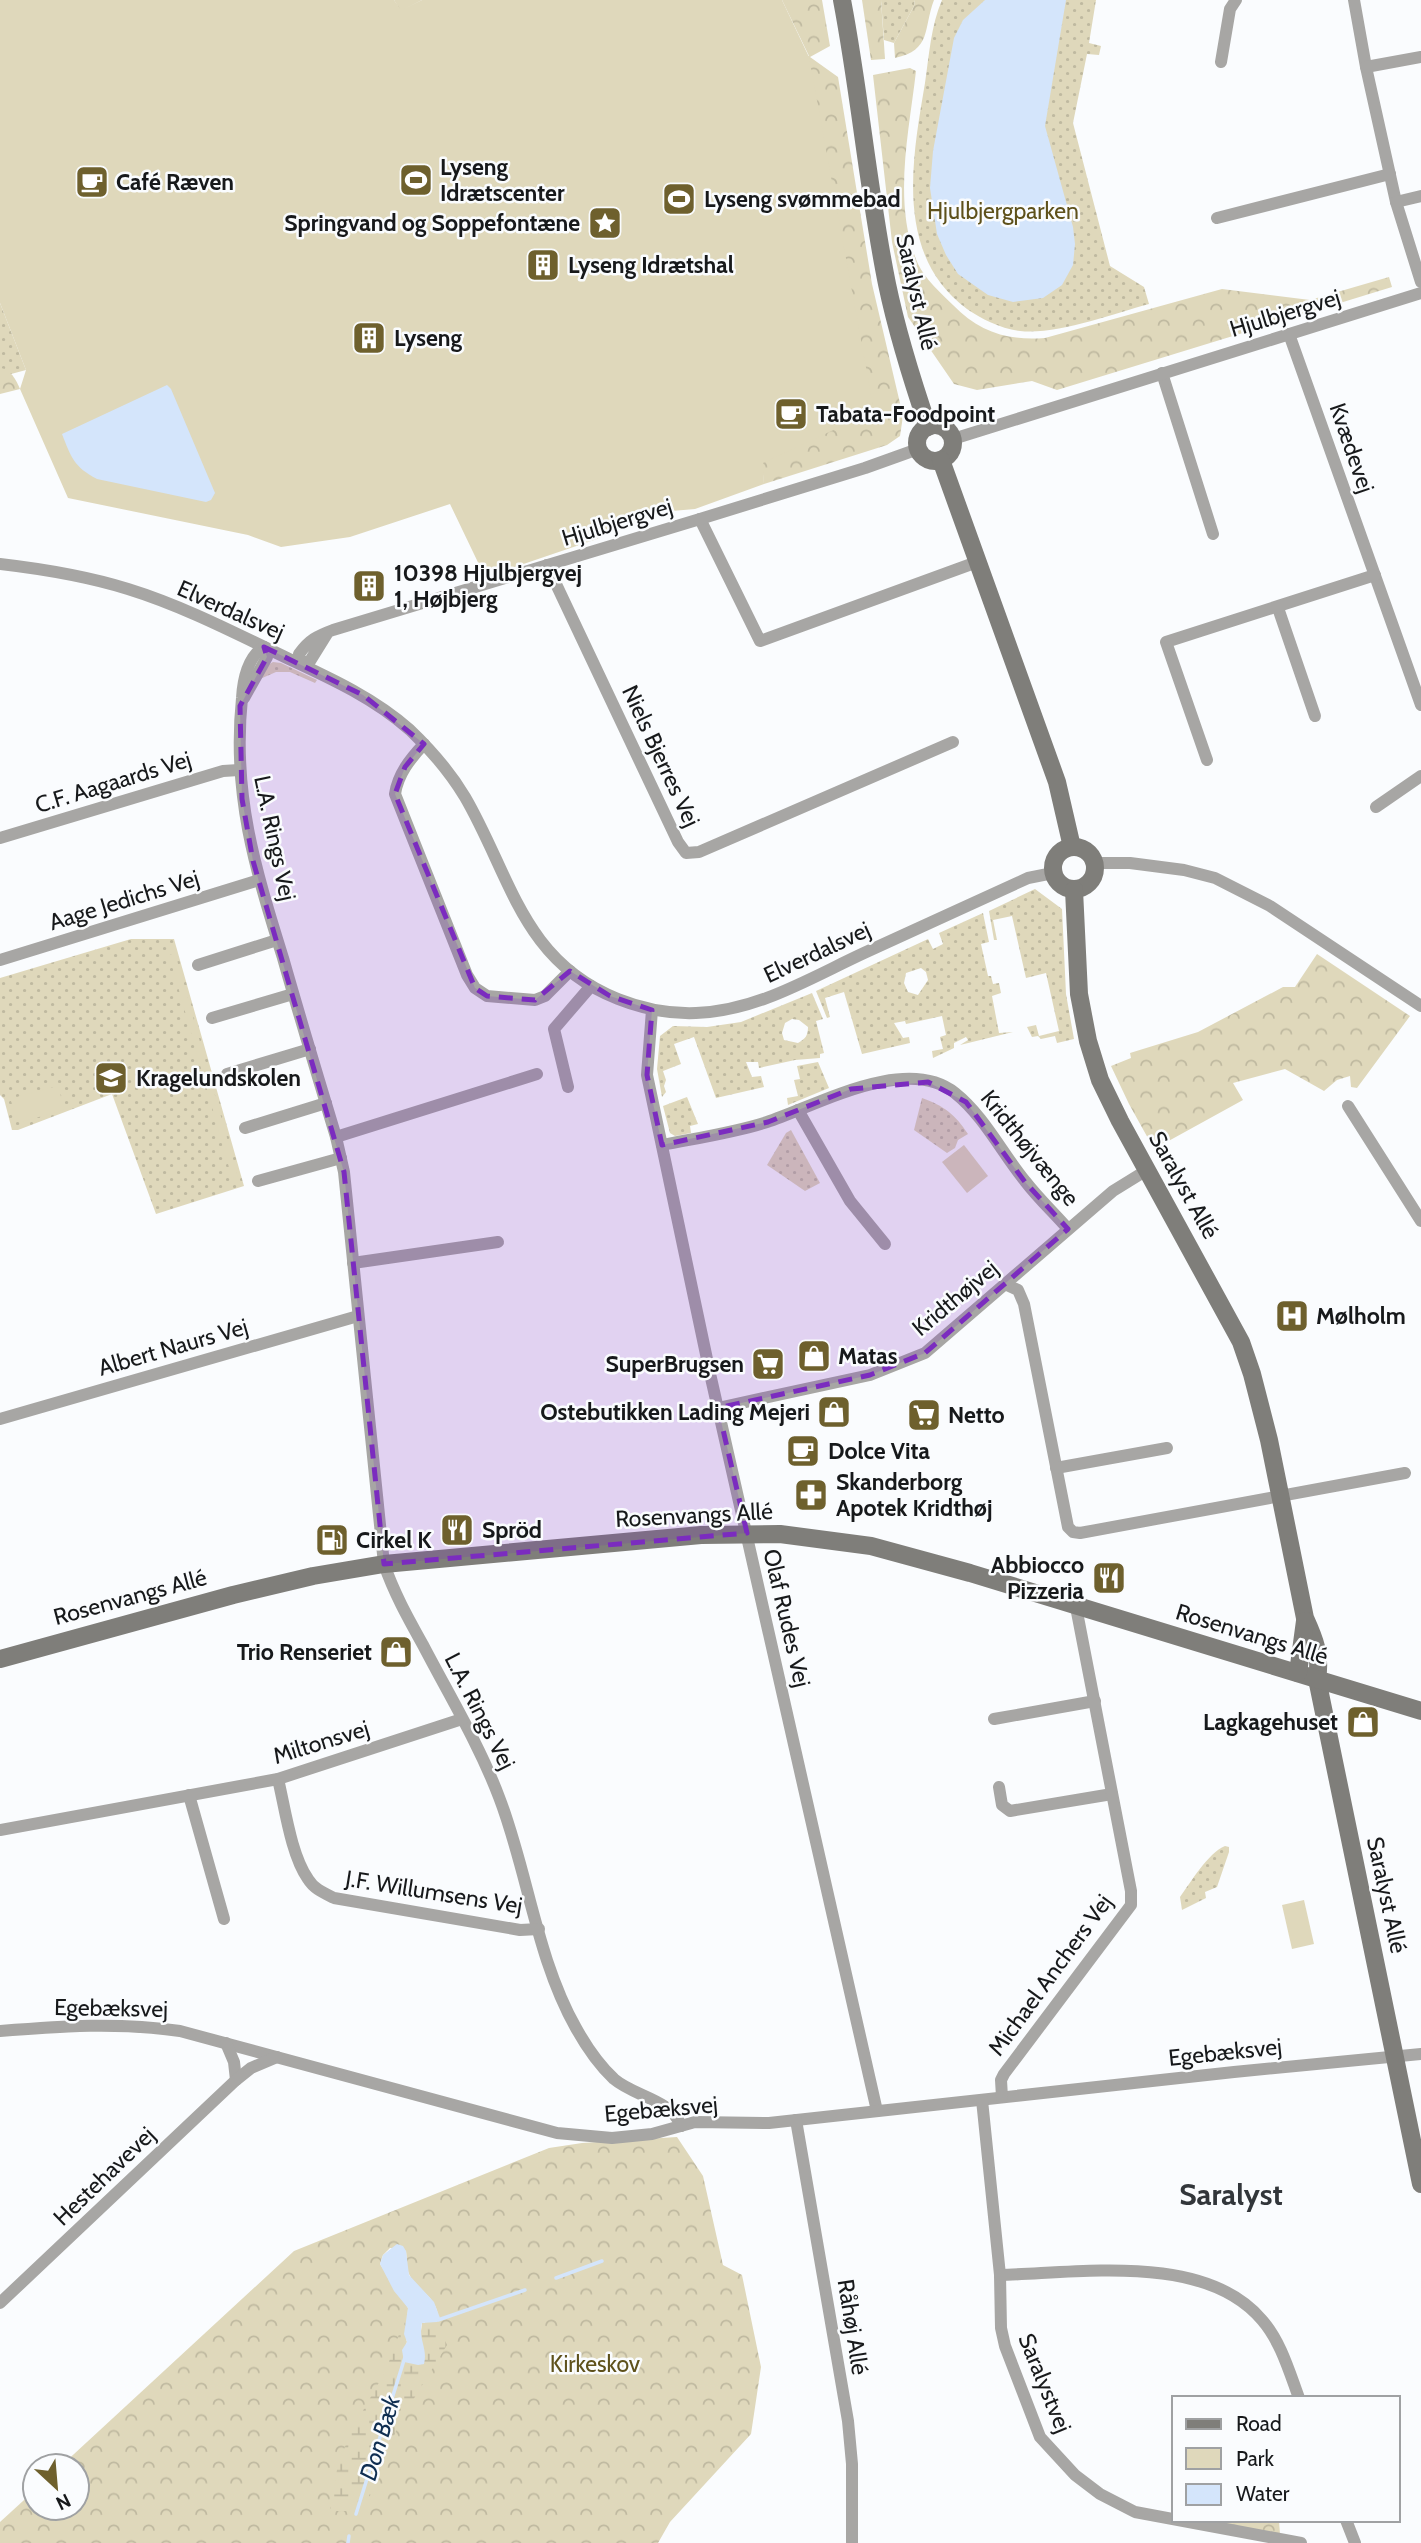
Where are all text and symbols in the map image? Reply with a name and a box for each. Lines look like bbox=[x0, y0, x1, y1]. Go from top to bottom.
place label: Lyseng Idrætscenter bbox=[440, 153, 565, 207]
sports icon: Lyseng Idrætscenter bbox=[397, 161, 435, 199]
cafe icon: Café Ræven bbox=[73, 163, 111, 201]
place label: Café Ræven bbox=[116, 168, 234, 196]
sports icon: Lyseng svømmebad bbox=[660, 180, 698, 218]
place label: Lyseng svømmebad bbox=[704, 185, 901, 213]
park label: Hjulbjergparken bbox=[927, 197, 1079, 225]
place icon: Springvand og Soppefontæne bbox=[586, 204, 624, 242]
place label: Springvand og Soppefontæne bbox=[284, 209, 580, 237]
street label: Saralyst Allé bbox=[890, 231, 944, 353]
building icon: Lyseng Idrætshal bbox=[524, 246, 562, 284]
place label: Lyseng Idrætshal bbox=[568, 251, 734, 279]
street label: Hjulbjergvej bbox=[1226, 283, 1344, 343]
building icon: Lyseng bbox=[350, 319, 388, 357]
place label: Lyseng bbox=[394, 324, 462, 352]
cafe icon: Tabata-Foodpoint bbox=[772, 395, 810, 433]
street label: Kvædevej bbox=[1324, 399, 1380, 497]
place label: Tabata-Foodpoint bbox=[816, 400, 995, 428]
street label: Hjulbjergvej bbox=[558, 492, 676, 552]
place label: 10398 Hjulbjergvej 1, Højbjerg bbox=[394, 559, 582, 613]
building icon: 10398 Hjulbjergvej 1, Højbjerg bbox=[350, 567, 388, 605]
street label: Elverdalsvej bbox=[173, 574, 289, 646]
street label: Niels Bjerres Vej bbox=[616, 681, 706, 831]
street label: C.F. Aagaards Vej bbox=[32, 745, 194, 819]
street label: L.A. Rings Vej bbox=[248, 773, 302, 903]
street label: Aage Jedichs Vej bbox=[46, 864, 202, 936]
street label: Elverdalsvej bbox=[759, 915, 875, 989]
school or university icon: Kragelundskolen bbox=[92, 1059, 130, 1097]
place label: Kragelundskolen bbox=[136, 1064, 301, 1092]
street label: Kridthøjvænge bbox=[975, 1084, 1085, 1212]
street label: Saralyst Allé bbox=[1143, 1126, 1225, 1244]
street label: Kridthøjvej bbox=[906, 1254, 1004, 1342]
hospital icon: Mølholm bbox=[1273, 1297, 1311, 1335]
place label: Mølholm bbox=[1316, 1302, 1406, 1330]
street label: Albert Naurs Vej bbox=[95, 1312, 251, 1382]
shop icon: Matas bbox=[795, 1337, 833, 1375]
place label: Matas bbox=[838, 1342, 898, 1370]
supermarket icon: SuperBrugsen bbox=[749, 1345, 787, 1383]
place label: SuperBrugsen bbox=[605, 1350, 744, 1378]
shop icon: Ostebutikken Lading Mejeri bbox=[815, 1393, 853, 1431]
supermarket icon: Netto bbox=[905, 1396, 943, 1434]
place label: Ostebutikken Lading Mejeri bbox=[540, 1398, 810, 1426]
place label: Netto bbox=[948, 1401, 1005, 1429]
cafe icon: Dolce Vita bbox=[784, 1432, 822, 1470]
place label: Dolce Vita bbox=[828, 1437, 930, 1465]
place label: Skanderborg Apotek Kridthøj bbox=[836, 1468, 992, 1522]
pharmacy icon: Skanderborg Apotek Kridthøj bbox=[792, 1476, 830, 1514]
street label: Rosenvangs Allé bbox=[615, 1497, 774, 1533]
restaurant icon: Spröd bbox=[438, 1511, 476, 1549]
place label: Spröd bbox=[482, 1516, 542, 1544]
fuel station icon: Cirkel K bbox=[313, 1521, 351, 1559]
place label: Cirkel K bbox=[356, 1526, 432, 1554]
street label: Olaf Rudes Vej bbox=[758, 1546, 816, 1690]
place label: Abbiocco Pizzeria bbox=[991, 1551, 1085, 1605]
restaurant icon: Abbiocco Pizzeria bbox=[1090, 1559, 1128, 1597]
street label: Rosenvangs Allé bbox=[50, 1563, 210, 1631]
street label: Rosenvangs Allé bbox=[1173, 1598, 1332, 1671]
shop icon: Trio Renseriet bbox=[377, 1633, 415, 1671]
place label: Trio Renseriet bbox=[237, 1638, 372, 1666]
street label: L.A. Rings Vej bbox=[439, 1648, 521, 1774]
shop icon: Lagkagehuset bbox=[1344, 1703, 1382, 1741]
place label: Lagkagehuset bbox=[1203, 1708, 1338, 1736]
street label: Miltonsvej bbox=[270, 1714, 372, 1770]
street label: Saralyst Allé bbox=[1361, 1834, 1413, 1956]
street label: J.F. Willumsens Vej bbox=[343, 1864, 524, 1920]
street label: Michael Anchers Vej bbox=[982, 1889, 1118, 2061]
street label: Egebæksvej bbox=[54, 1993, 168, 2023]
street label: Egebæksvej bbox=[1167, 2032, 1283, 2072]
street label: Egebæksvej bbox=[603, 2090, 719, 2128]
street label: Hestehavevej bbox=[47, 2121, 161, 2231]
district label: Saralyst bbox=[1179, 2176, 1283, 2213]
street label: Råhøj Allé bbox=[832, 2277, 874, 2377]
street label: Saralystvej bbox=[1012, 2329, 1078, 2437]
park label: Kirkeskov bbox=[550, 2350, 641, 2378]
water label: Don Bæk bbox=[353, 2391, 406, 2484]
legend bbox=[1172, 2396, 1400, 2522]
text: Road bbox=[1236, 2411, 1282, 2436]
text: Park bbox=[1236, 2446, 1274, 2471]
north arrow bbox=[21, 2452, 91, 2522]
text: Water bbox=[1236, 2481, 1290, 2506]
text: N bbox=[52, 2489, 74, 2515]

